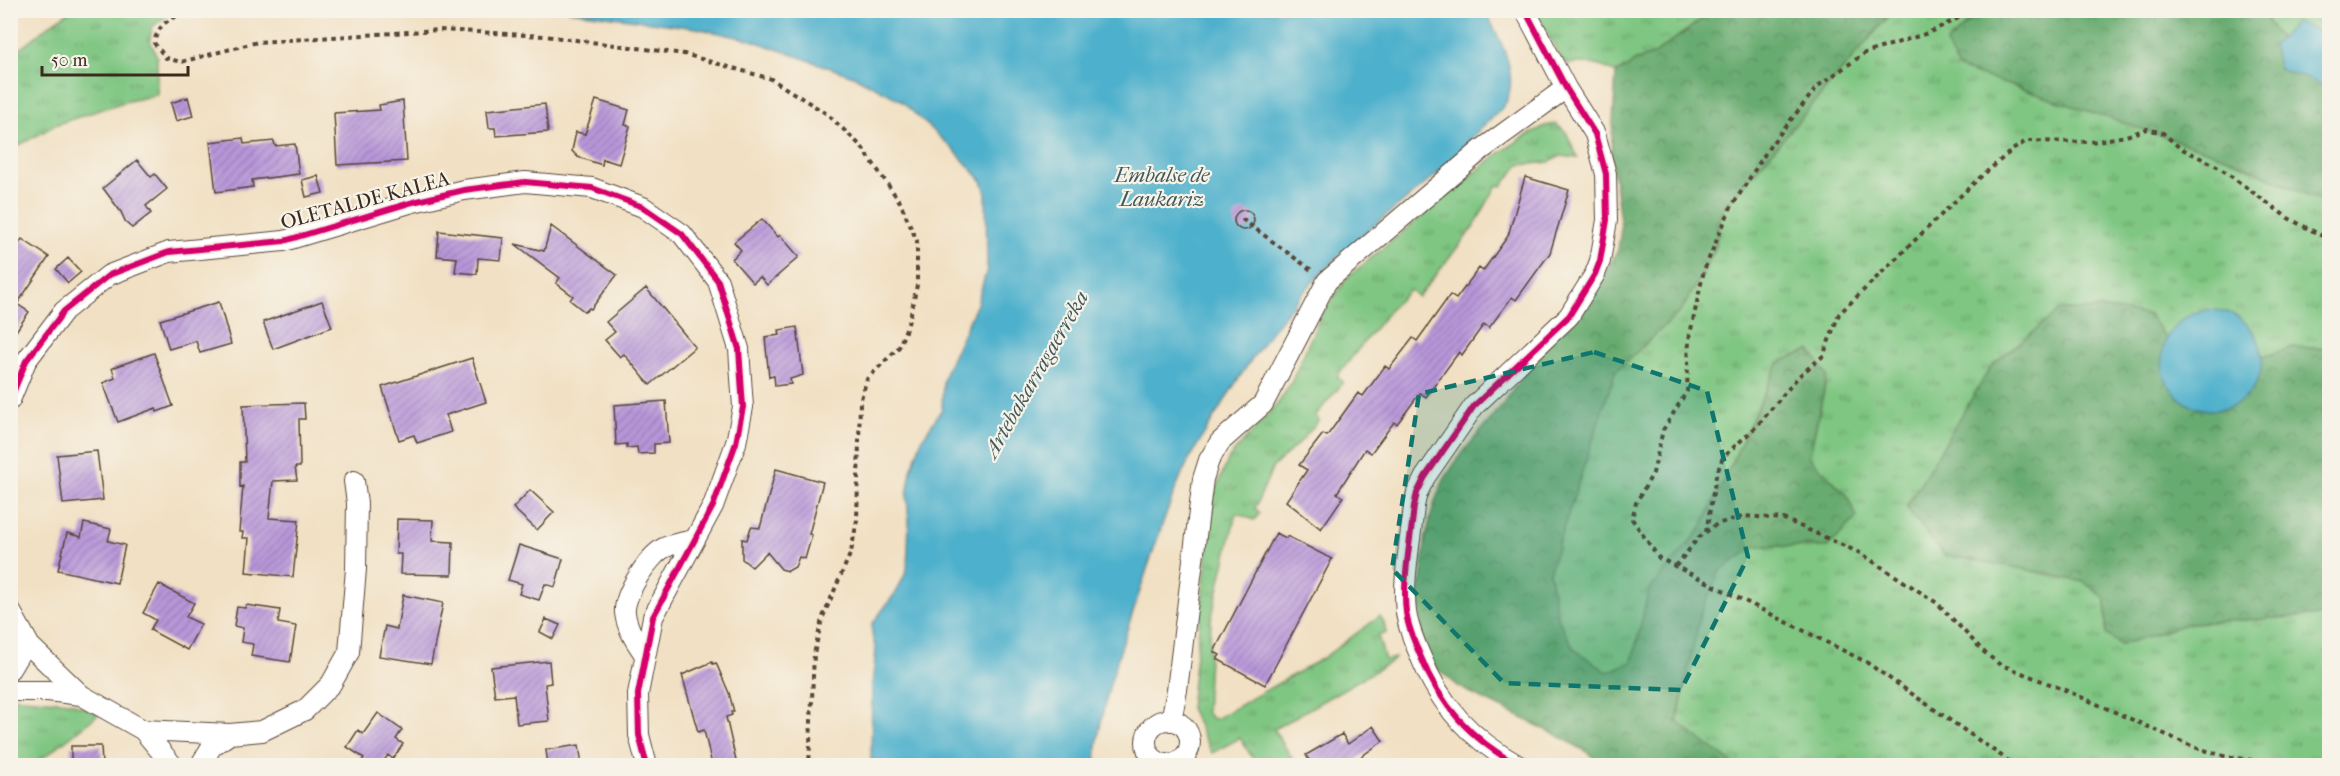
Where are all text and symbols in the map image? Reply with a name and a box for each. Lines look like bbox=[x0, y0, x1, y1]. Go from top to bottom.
scale bar bbox=[42, 39, 188, 77]
text: 50 m bbox=[51, 50, 88, 71]
water label: Embalse de Laukariz bbox=[1112, 163, 1210, 211]
street label: OLETALDE KALEA bbox=[278, 167, 453, 234]
water label: Artebakarragaerreka bbox=[977, 287, 1093, 464]

